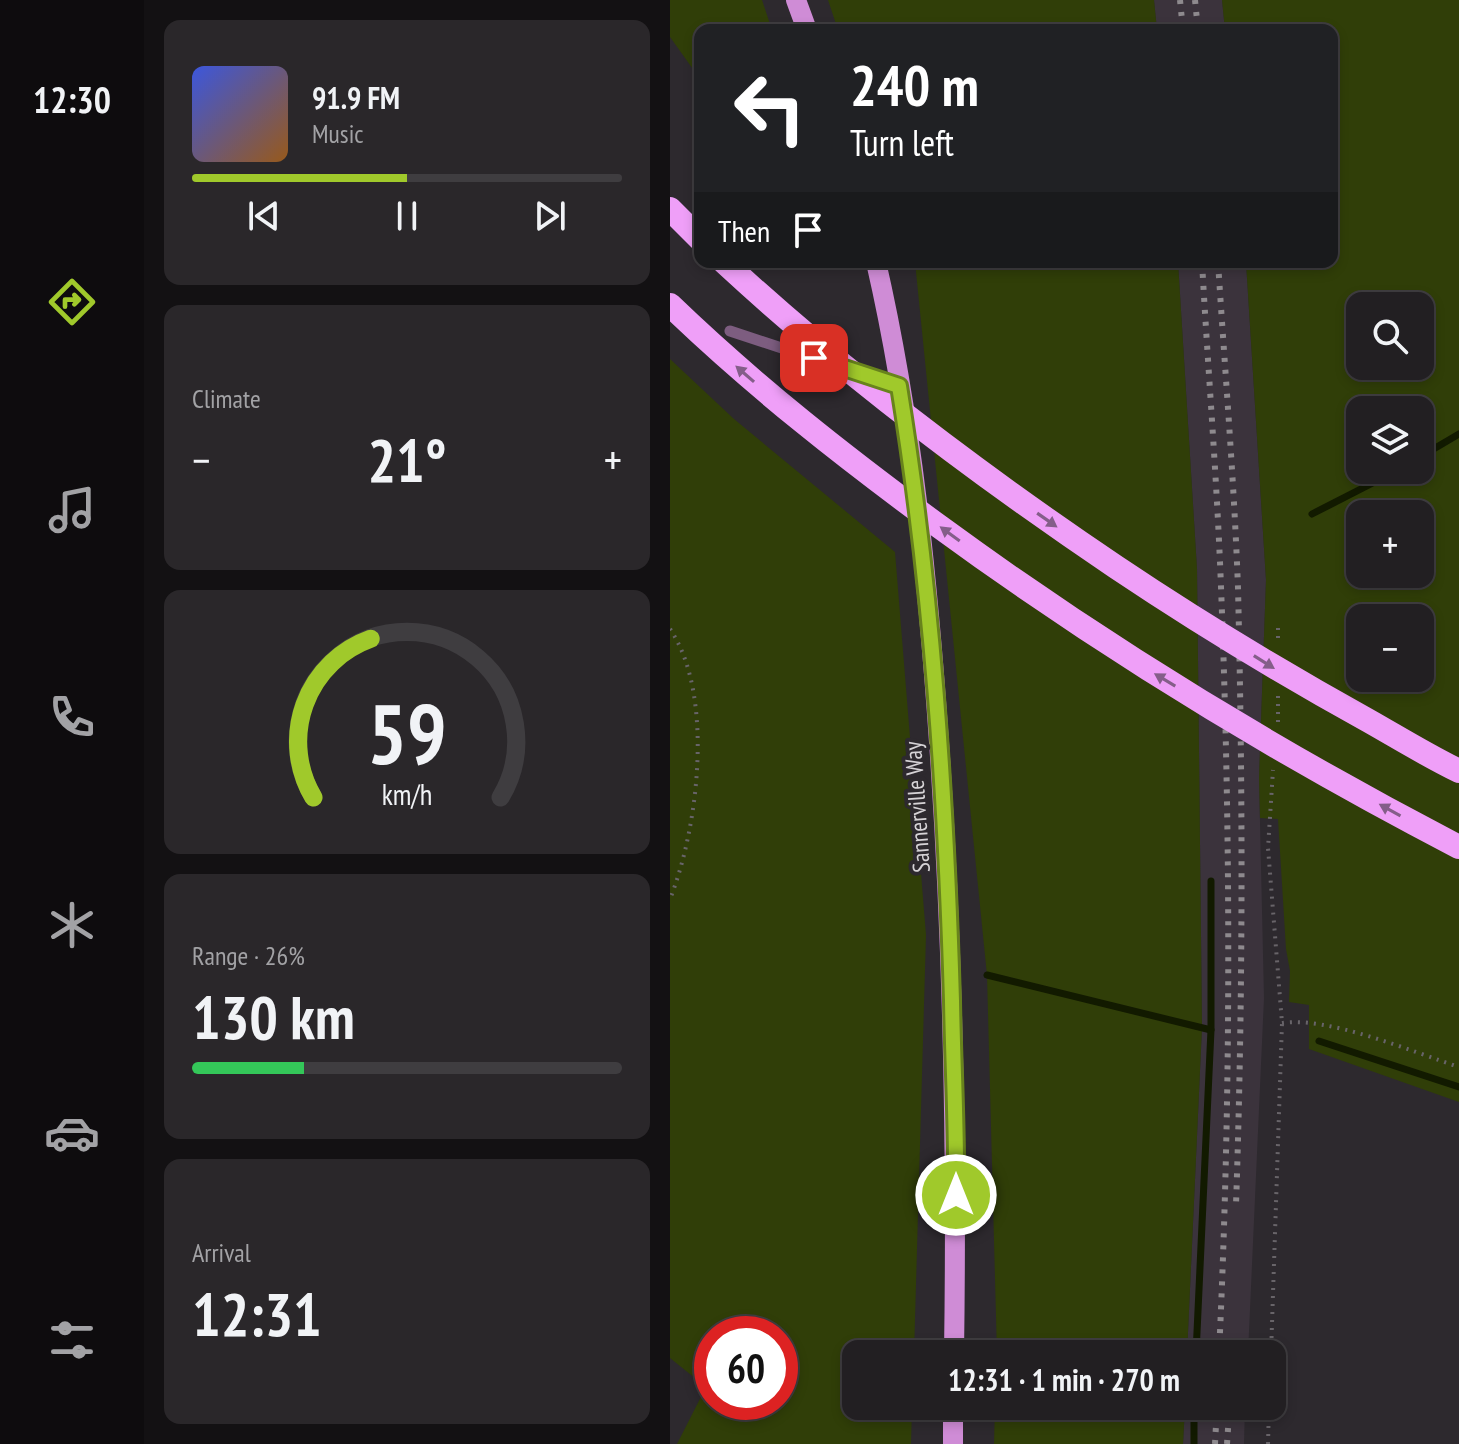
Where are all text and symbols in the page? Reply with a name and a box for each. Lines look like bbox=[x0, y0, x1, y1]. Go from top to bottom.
text: 240 m bbox=[850, 49, 979, 121]
icon: left bbox=[718, 56, 822, 160]
text: 12:30 bbox=[33, 76, 111, 123]
text: 91.9 FM bbox=[312, 78, 400, 117]
text: Music bbox=[312, 117, 364, 150]
text: Turn left bbox=[850, 119, 954, 166]
icon: previous bbox=[242, 194, 286, 238]
icon: pause bbox=[385, 194, 429, 238]
icon: next bbox=[528, 194, 572, 238]
icon: arrive bbox=[786, 208, 830, 252]
text: Then bbox=[718, 211, 770, 250]
icon: directions bbox=[44, 274, 100, 330]
map controls bbox=[1346, 292, 1434, 692]
button: search bbox=[1346, 292, 1434, 380]
pin bbox=[780, 324, 848, 392]
icon: arrive bbox=[792, 336, 836, 380]
one-way arrow bbox=[736, 365, 755, 383]
text: Climate bbox=[192, 382, 261, 415]
button: layers bbox=[1346, 396, 1434, 484]
text: 21° bbox=[367, 421, 447, 499]
text: − bbox=[192, 431, 210, 488]
text: + bbox=[604, 431, 622, 488]
icon: music bbox=[44, 482, 100, 538]
button: + bbox=[1346, 500, 1434, 588]
one-way arrow bbox=[1036, 512, 1057, 527]
one-way arrow bbox=[939, 526, 961, 542]
button: − bbox=[1346, 604, 1434, 692]
one-way arrow bbox=[1254, 655, 1275, 670]
one-way arrow bbox=[1154, 673, 1176, 687]
text: 59 bbox=[367, 679, 447, 787]
icon: phone bbox=[44, 689, 100, 745]
street label: Sannerville Way bbox=[897, 740, 937, 874]
text: km/h bbox=[382, 776, 432, 813]
one-way arrow bbox=[1379, 803, 1401, 817]
icon: climate bbox=[44, 897, 100, 953]
text: Range · 26% bbox=[192, 939, 305, 972]
text: 130 km bbox=[192, 978, 355, 1056]
icon: car bbox=[44, 1105, 100, 1161]
position arrow bbox=[914, 1153, 998, 1237]
text: Arrival bbox=[192, 1236, 251, 1269]
text: 12:31 bbox=[192, 1275, 322, 1353]
icon: filters bbox=[44, 1312, 100, 1368]
speed limit sign: 60 bbox=[694, 1316, 798, 1420]
text: 12:31 · 1 min · 270 m bbox=[948, 1360, 1180, 1399]

